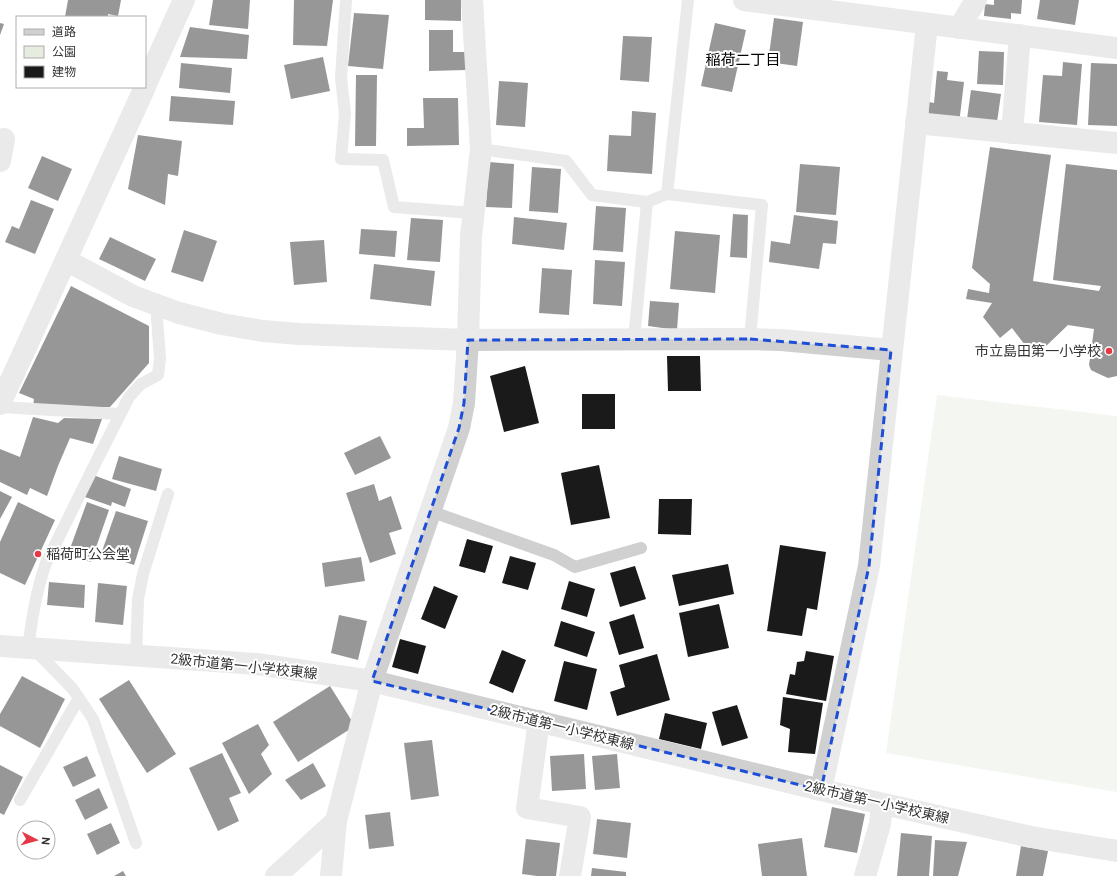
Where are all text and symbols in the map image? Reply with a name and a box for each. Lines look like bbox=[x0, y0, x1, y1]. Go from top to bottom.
legend bbox=[16, 16, 146, 88]
text: 道路 bbox=[52, 25, 76, 39]
text: 公園 bbox=[52, 45, 76, 59]
district label: 稲荷二丁目 bbox=[705, 51, 781, 69]
text: 建物 bbox=[52, 65, 76, 79]
place label: 市立島田第一小学校 bbox=[975, 343, 1101, 359]
marker: 市立島田第一小学校 bbox=[1104, 346, 1114, 356]
place label: 稲荷町公会堂 bbox=[46, 546, 130, 562]
marker: 稲荷町公会堂 bbox=[33, 549, 43, 559]
street label: 2級市道第一小学校東線 bbox=[170, 650, 318, 682]
street label: 2級市道第一小学校東線 bbox=[488, 701, 636, 753]
street label: 2級市道第一小学校東線 bbox=[803, 778, 951, 826]
north arrow bbox=[16, 820, 56, 860]
text: N bbox=[39, 836, 52, 846]

